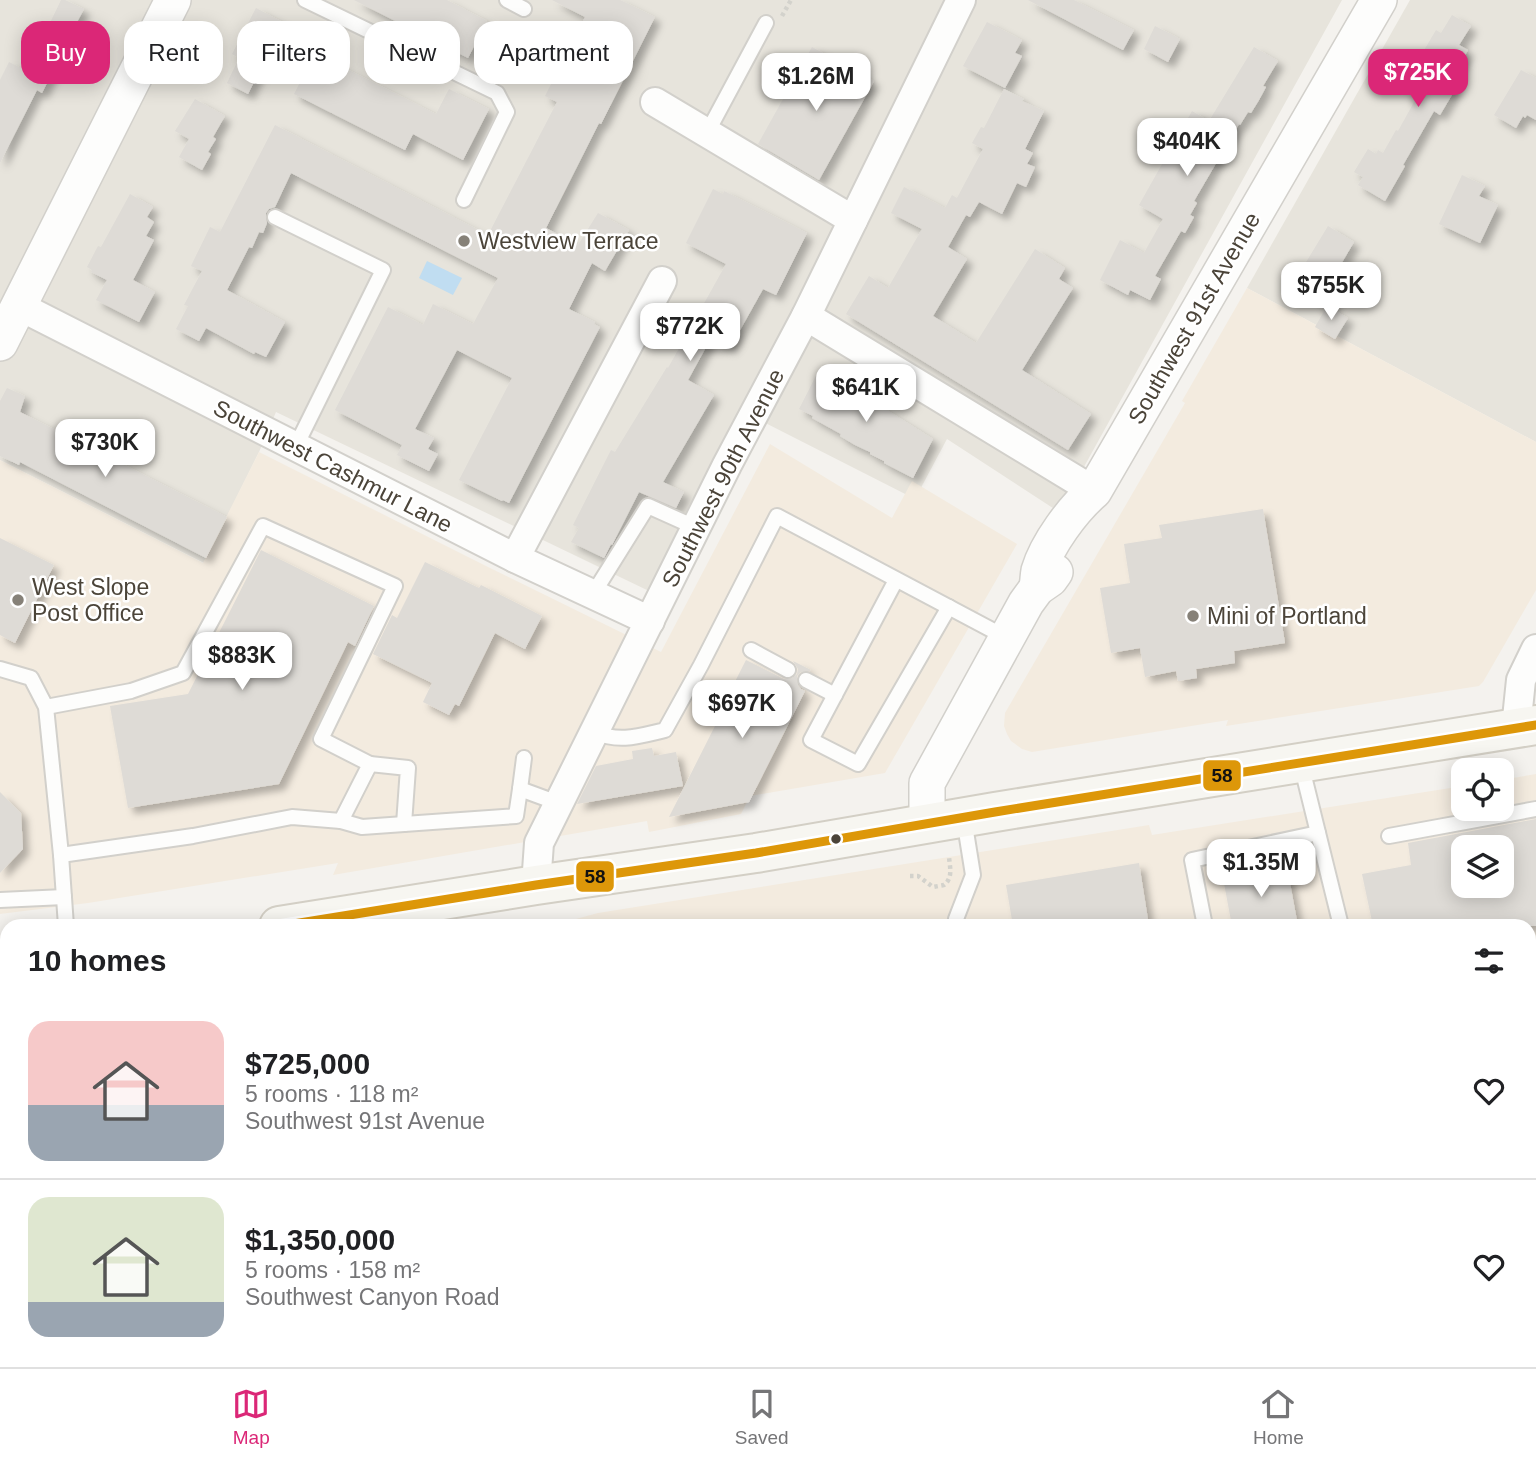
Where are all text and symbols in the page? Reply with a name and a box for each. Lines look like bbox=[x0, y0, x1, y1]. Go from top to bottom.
chip: Buy bbox=[21, 21, 110, 84]
chip: Rent bbox=[124, 21, 223, 84]
chip: Filters bbox=[237, 21, 350, 84]
chip: New bbox=[364, 21, 460, 84]
chip: Apartment bbox=[474, 21, 633, 84]
pin: $725K bbox=[1369, 50, 1467, 109]
pin: $1.26M bbox=[759, 54, 873, 113]
text: $725K bbox=[1384, 59, 1452, 85]
text: $1.26M bbox=[778, 63, 854, 89]
pin: $404K bbox=[1138, 118, 1236, 178]
text: $404K bbox=[1153, 128, 1221, 154]
street label: Southwest 91st Avenue bbox=[1123, 208, 1265, 428]
place label: Westview Terrace bbox=[478, 228, 659, 254]
marker: Westview Terrace bbox=[456, 233, 472, 249]
pin: $755K bbox=[1282, 262, 1380, 322]
text: $755K bbox=[1297, 272, 1365, 298]
pin: $772K bbox=[641, 304, 739, 363]
text: $772K bbox=[656, 313, 724, 339]
pin: $641K bbox=[817, 364, 915, 424]
street label: Southwest 90th Avenue bbox=[657, 365, 789, 591]
text: $641K bbox=[832, 374, 900, 400]
street label: Southwest Cashmur Lane bbox=[209, 394, 457, 538]
pin: $730K bbox=[56, 420, 154, 479]
text: $730K bbox=[71, 429, 139, 455]
place label: West Slope Post Office bbox=[32, 574, 149, 626]
marker: West Slope Post Office bbox=[10, 592, 26, 608]
place label: Mini of Portland bbox=[1207, 603, 1367, 629]
marker: Mini of Portland bbox=[1185, 608, 1201, 624]
pin: $883K bbox=[193, 632, 291, 692]
text: $883K bbox=[208, 642, 276, 668]
pin: $697K bbox=[693, 680, 791, 740]
text: $697K bbox=[708, 690, 776, 716]
map controls bbox=[1451, 758, 1514, 898]
button: locate bbox=[1451, 758, 1514, 821]
line badge: 58 bbox=[1202, 759, 1242, 792]
text: 58 bbox=[1211, 765, 1233, 786]
unlabelled marker bbox=[829, 832, 843, 846]
button: layers bbox=[1451, 835, 1514, 898]
pin: $1.35M bbox=[1204, 839, 1318, 899]
text: $1.35M bbox=[1223, 849, 1299, 875]
line badge: 58 bbox=[575, 860, 615, 893]
text: 58 bbox=[584, 866, 606, 887]
icon: filters bbox=[1470, 942, 1508, 980]
text: 10 homes bbox=[28, 944, 166, 977]
text: $725,000 bbox=[245, 1047, 370, 1080]
icon: home bbox=[84, 1049, 168, 1133]
icon: heart bbox=[1470, 1072, 1508, 1110]
text: 5 rooms · 118 m² bbox=[245, 1081, 418, 1107]
text: Southwest 91st Avenue bbox=[245, 1108, 485, 1134]
text: $1,350,000 bbox=[245, 1223, 395, 1256]
icon: home bbox=[84, 1225, 168, 1309]
icon: heart bbox=[1470, 1248, 1508, 1286]
text: 5 rooms · 158 m² bbox=[245, 1257, 420, 1283]
text: Southwest Canyon Road bbox=[245, 1284, 499, 1310]
tab: Map bbox=[232, 1385, 270, 1449]
tab: Saved bbox=[735, 1385, 789, 1449]
tab: Home bbox=[1253, 1385, 1304, 1449]

